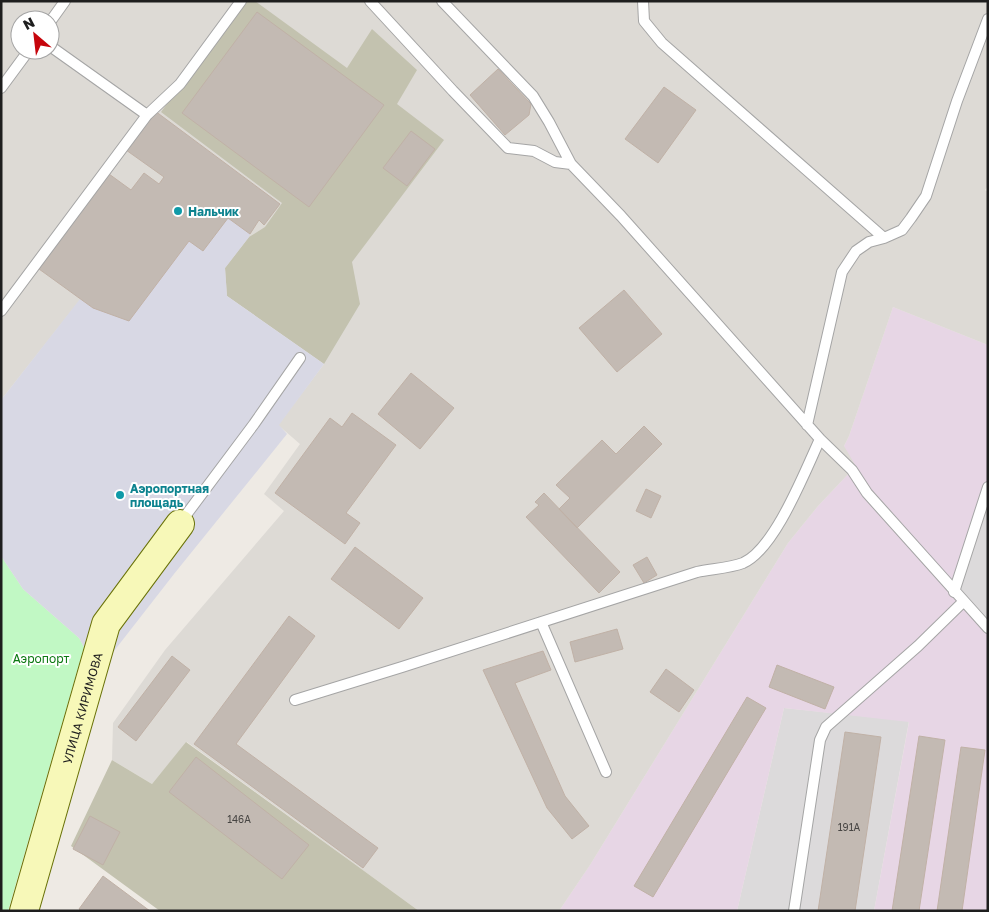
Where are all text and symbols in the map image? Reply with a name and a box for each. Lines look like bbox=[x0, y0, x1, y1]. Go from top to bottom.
north arrow bbox=[10, 10, 60, 60]
text: N bbox=[20, 13, 37, 33]
place label: Нальчик bbox=[188, 204, 239, 219]
marker: Нальчик bbox=[172, 205, 184, 217]
place label: Аэропортная площадь bbox=[130, 481, 209, 510]
marker: Аэропортная площадь bbox=[114, 489, 126, 501]
park label: Аэропорт bbox=[13, 651, 69, 666]
street label: УЛИЦА КИРИМОВА bbox=[59, 651, 105, 766]
house number: 146А bbox=[227, 813, 251, 825]
house number: 191А bbox=[838, 821, 861, 833]

